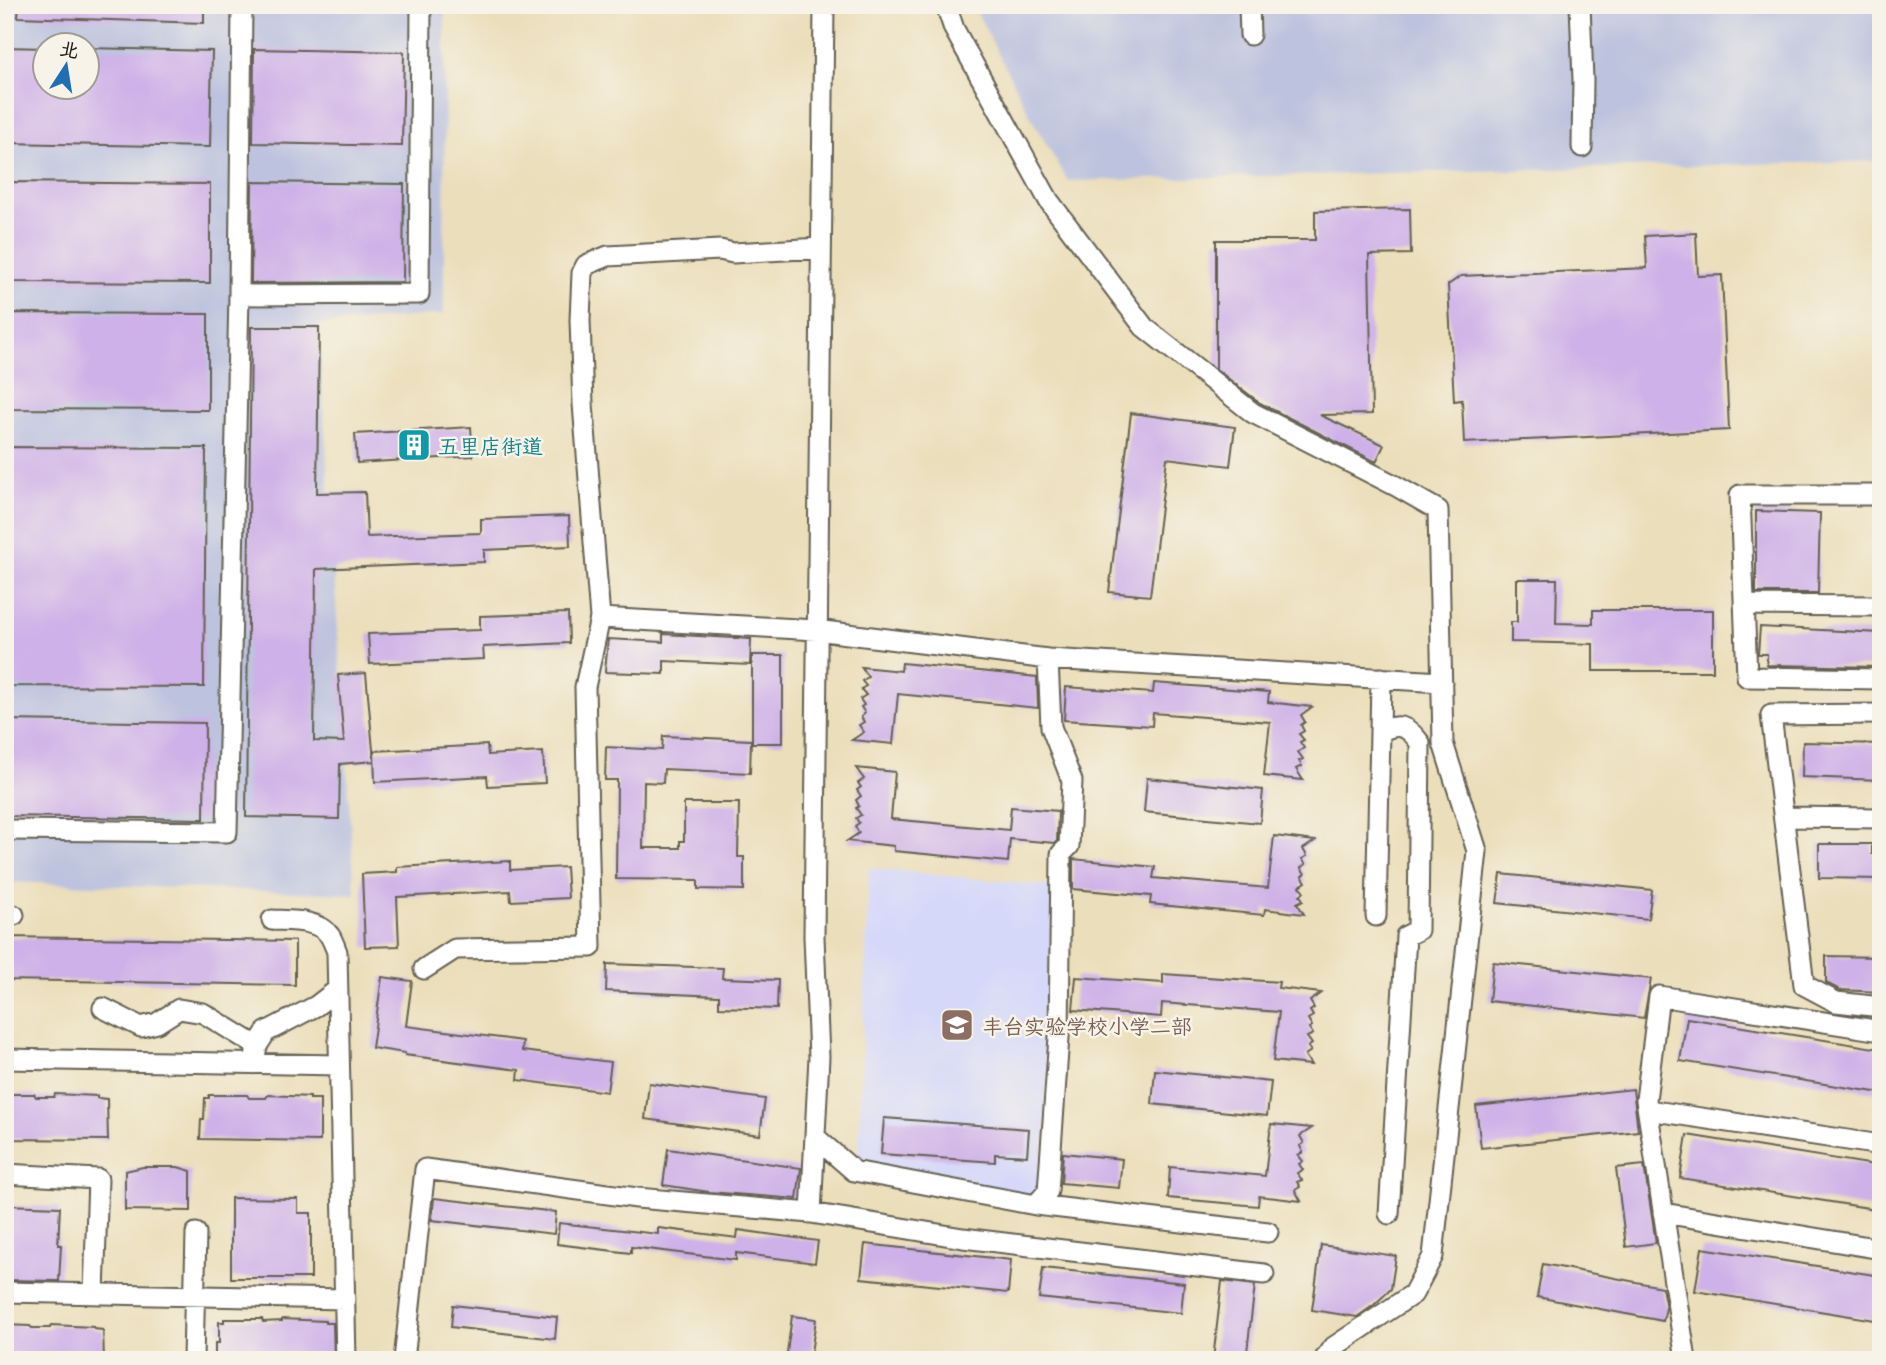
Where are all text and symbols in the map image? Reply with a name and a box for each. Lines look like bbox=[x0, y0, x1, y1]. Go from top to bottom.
north arrow bbox=[32, 32, 102, 102]
text: 北 bbox=[58, 35, 82, 63]
building icon: 五里店街道 bbox=[395, 426, 433, 464]
place label: 五里店街道 bbox=[438, 432, 543, 459]
school or university icon: 丰台实验学校小学二部 bbox=[938, 1006, 976, 1044]
place label: 丰台实验学校小学二部 bbox=[982, 1012, 1192, 1039]

